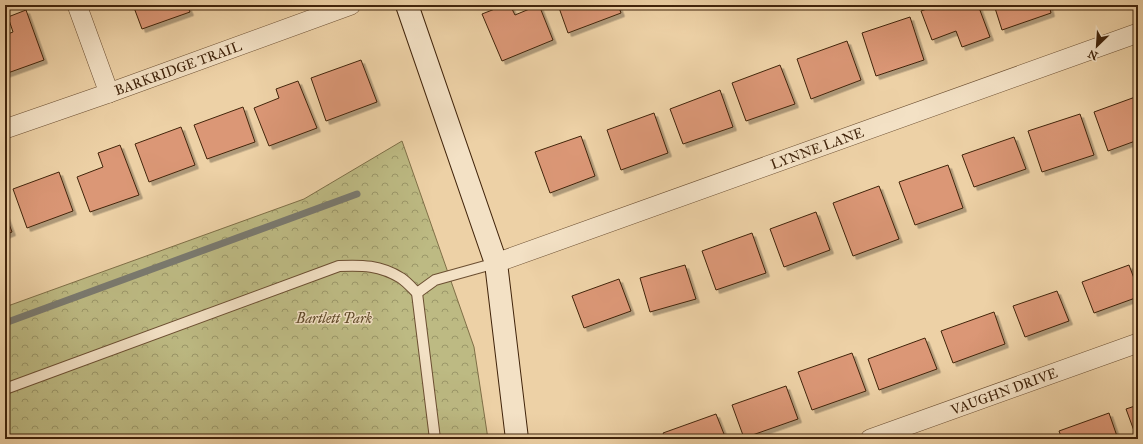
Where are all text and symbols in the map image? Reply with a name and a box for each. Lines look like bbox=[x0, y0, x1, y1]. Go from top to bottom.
north arrow bbox=[1077, 26, 1117, 66]
street label: BARKRIDGE TRAIL bbox=[112, 37, 245, 99]
text: N bbox=[1085, 46, 1100, 62]
street label: LYNNE LANE bbox=[768, 124, 866, 173]
park label: Bartlett Park bbox=[295, 310, 373, 327]
street label: VAUGHN DRIVE bbox=[948, 364, 1060, 419]

